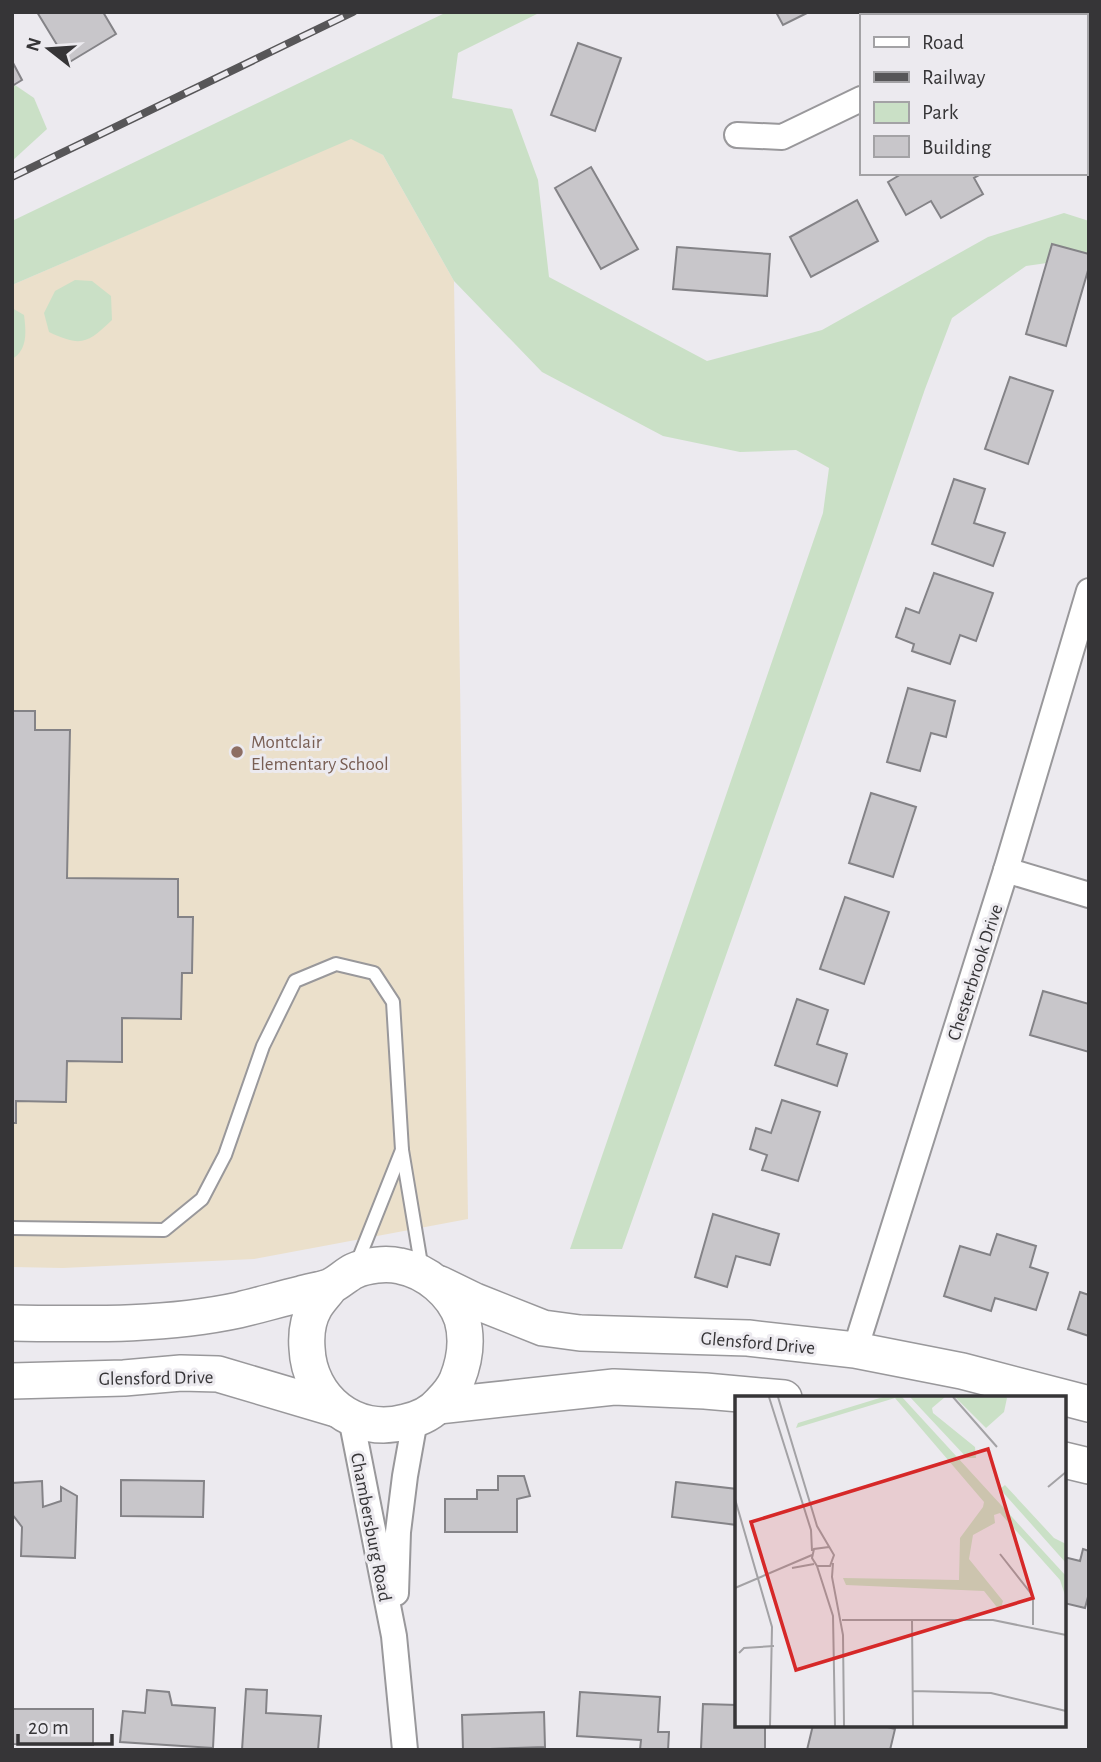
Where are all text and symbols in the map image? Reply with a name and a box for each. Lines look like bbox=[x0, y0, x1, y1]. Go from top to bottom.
north arrow bbox=[14, 14, 84, 84]
legend bbox=[860, 14, 1087, 175]
text: Road bbox=[922, 32, 964, 53]
text: N bbox=[23, 35, 45, 54]
text: Railway bbox=[922, 67, 985, 88]
text: Park bbox=[922, 102, 959, 123]
text: Building bbox=[922, 137, 992, 158]
place label: Montclair Elementary School bbox=[251, 733, 389, 774]
marker: Montclair Elementary School bbox=[229, 744, 245, 760]
street label: Chesterbrook Drive bbox=[944, 902, 1006, 1043]
street label: Glensford Drive bbox=[700, 1329, 816, 1358]
street label: Glensford Drive bbox=[99, 1368, 214, 1389]
inset map bbox=[735, 1396, 1066, 1727]
street label: Chambersburg Road bbox=[347, 1451, 394, 1603]
scale bar bbox=[18, 1702, 112, 1746]
text: 20 m bbox=[28, 1717, 69, 1738]

